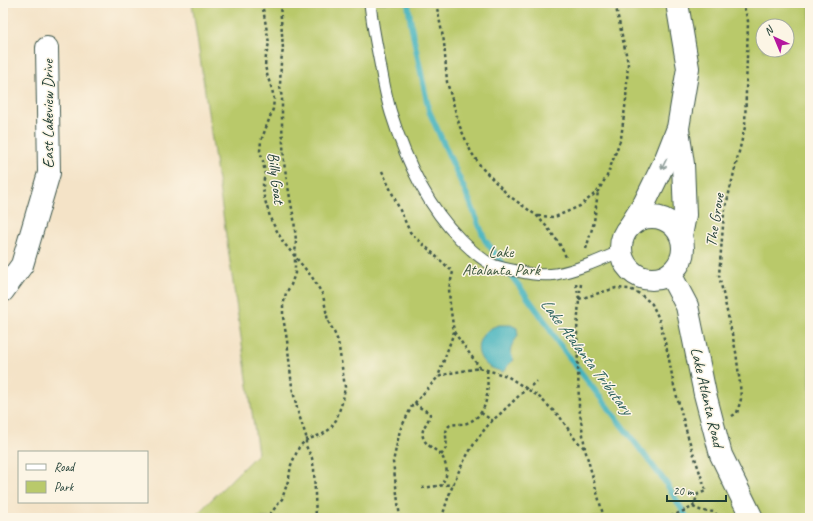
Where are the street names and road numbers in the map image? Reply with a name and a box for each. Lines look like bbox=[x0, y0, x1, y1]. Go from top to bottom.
street label: East Lakeview Drive bbox=[38, 58, 58, 168]
street label: Billy Goat bbox=[263, 151, 289, 207]
street label: The Grove bbox=[701, 190, 729, 248]
street label: Lake Atlanta Road bbox=[686, 345, 729, 452]

